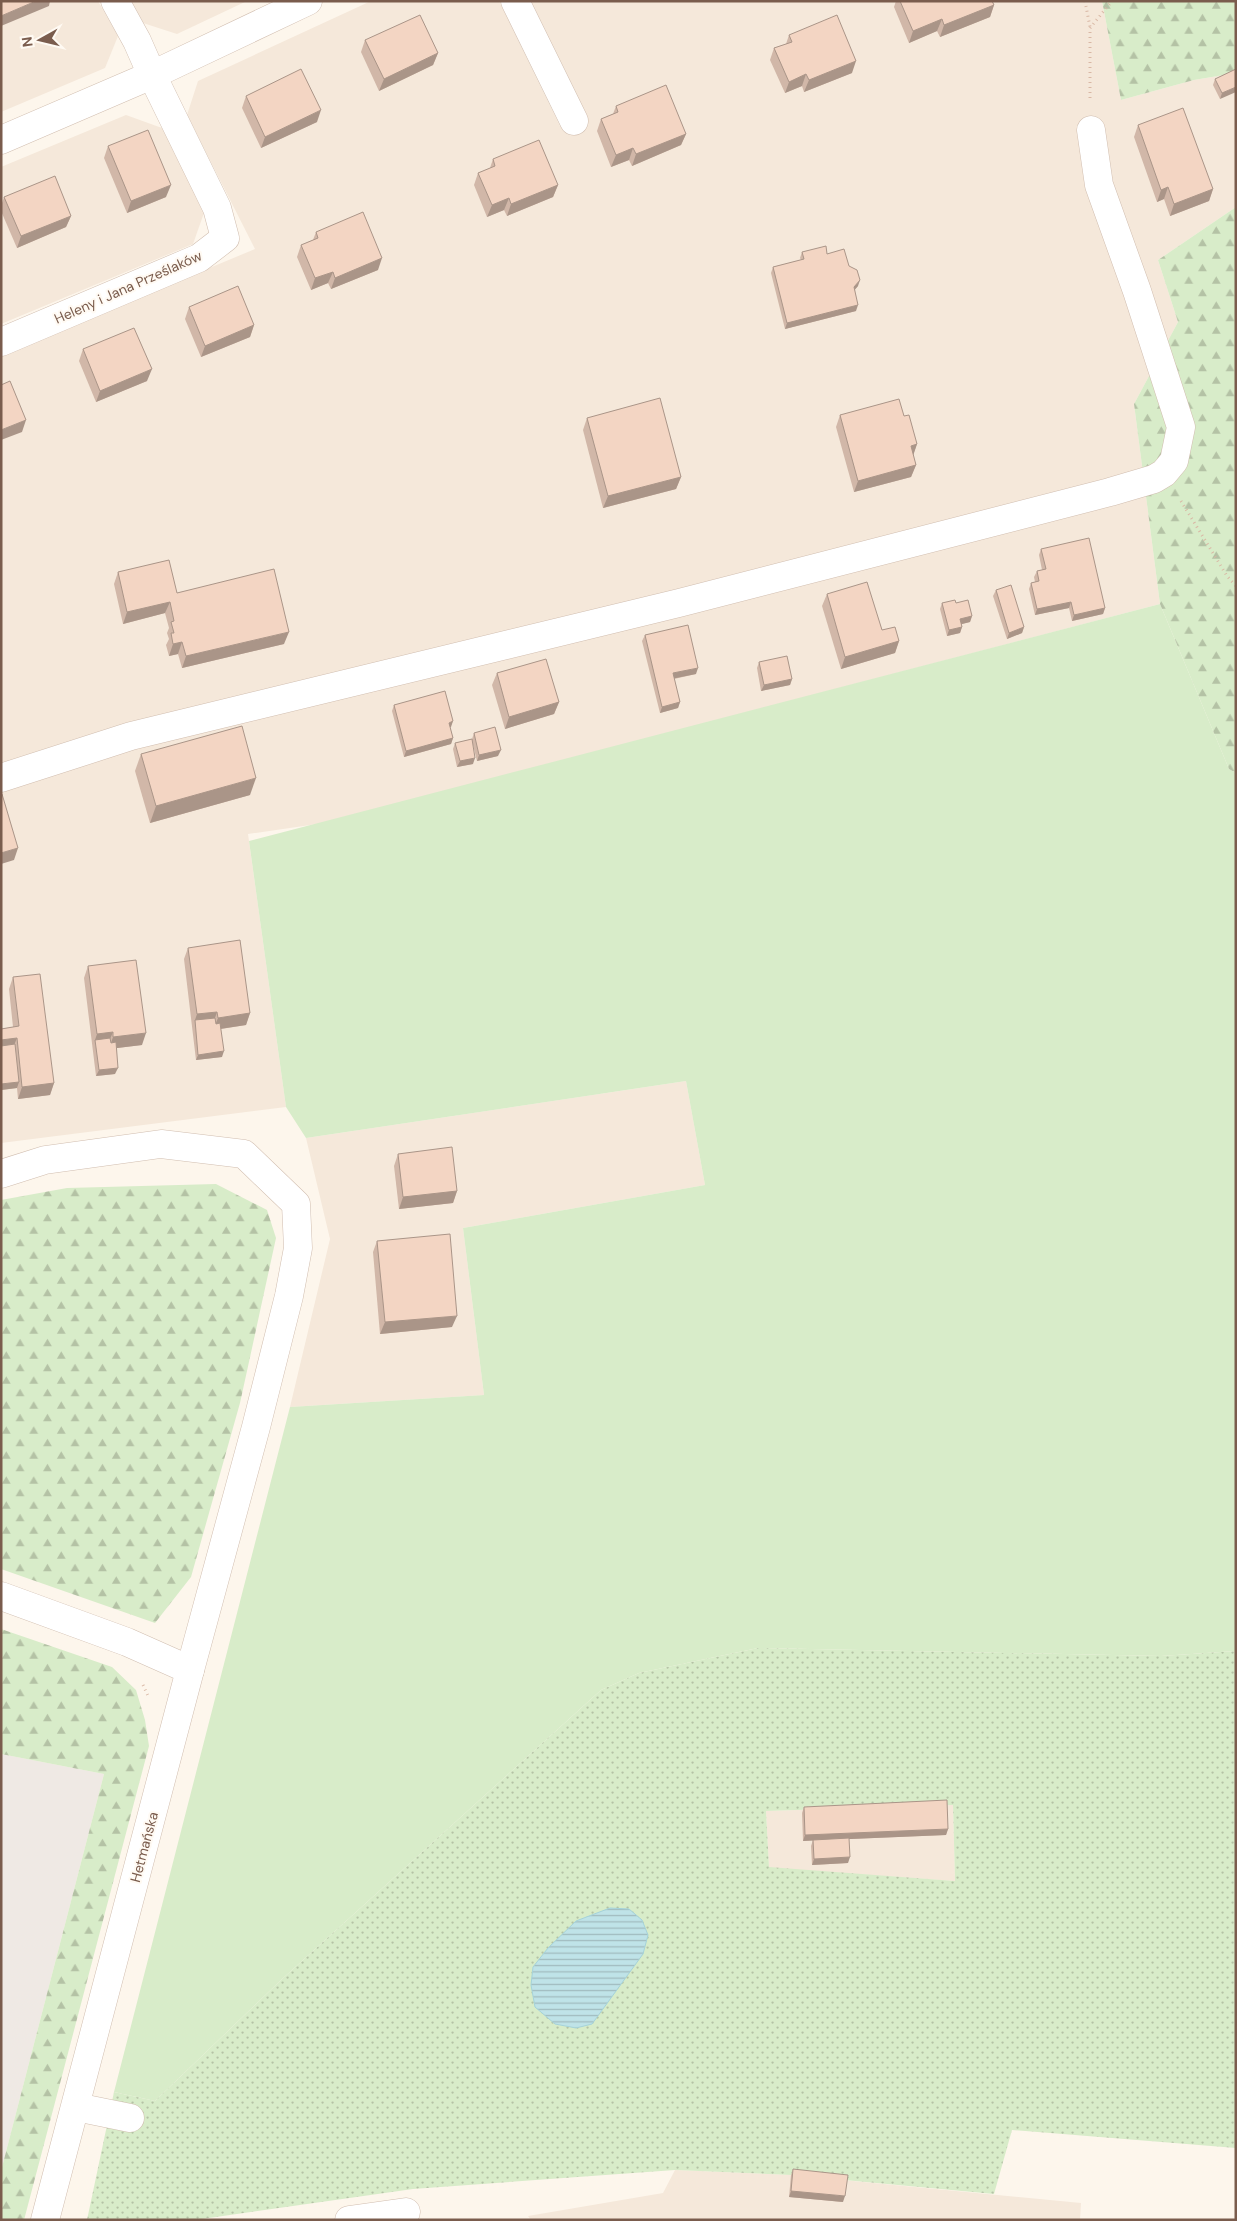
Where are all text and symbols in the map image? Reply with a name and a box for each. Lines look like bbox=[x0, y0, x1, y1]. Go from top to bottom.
north arrow bbox=[15, 15, 65, 65]
text: N bbox=[18, 35, 37, 48]
street label: Heleny i Jana Prześlaków bbox=[51, 246, 205, 328]
street label: Hetmańska bbox=[126, 1810, 162, 1884]

